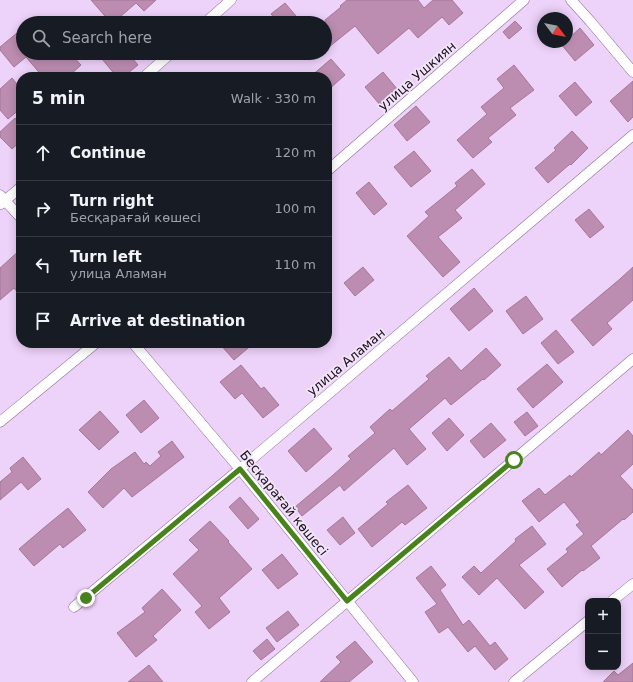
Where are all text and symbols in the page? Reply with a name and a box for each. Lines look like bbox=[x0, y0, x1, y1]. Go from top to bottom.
north arrow bbox=[537, 12, 573, 48]
search box bbox=[16, 16, 332, 60]
icon: search bbox=[30, 27, 52, 49]
text: Search here bbox=[62, 29, 152, 47]
street label: улица Ушкиян bbox=[375, 38, 459, 114]
text: 5 min bbox=[32, 88, 85, 108]
text: Walk · 330 m bbox=[231, 91, 316, 106]
icon: ahead bbox=[32, 142, 54, 164]
text: Continue bbox=[70, 144, 146, 162]
text: 120 m bbox=[274, 145, 316, 160]
text: Turn right bbox=[70, 192, 154, 210]
icon: right bbox=[32, 198, 54, 220]
text: 100 m bbox=[274, 201, 316, 216]
text: Бесқарағай көшесі bbox=[70, 210, 201, 225]
text: Turn left bbox=[70, 248, 142, 266]
icon: left bbox=[32, 254, 54, 276]
text: 110 m bbox=[274, 257, 316, 272]
text: улица Аламан bbox=[70, 266, 167, 281]
icon: arrive bbox=[32, 310, 54, 332]
text: Arrive at destination bbox=[70, 312, 245, 330]
street label: улица Аламан bbox=[304, 325, 388, 399]
street label: Бесқарағай көшесі bbox=[237, 447, 331, 559]
route start bbox=[505, 451, 523, 469]
route end bbox=[77, 589, 95, 607]
map controls bbox=[585, 598, 621, 670]
button: + bbox=[585, 598, 621, 634]
button: − bbox=[585, 634, 621, 670]

